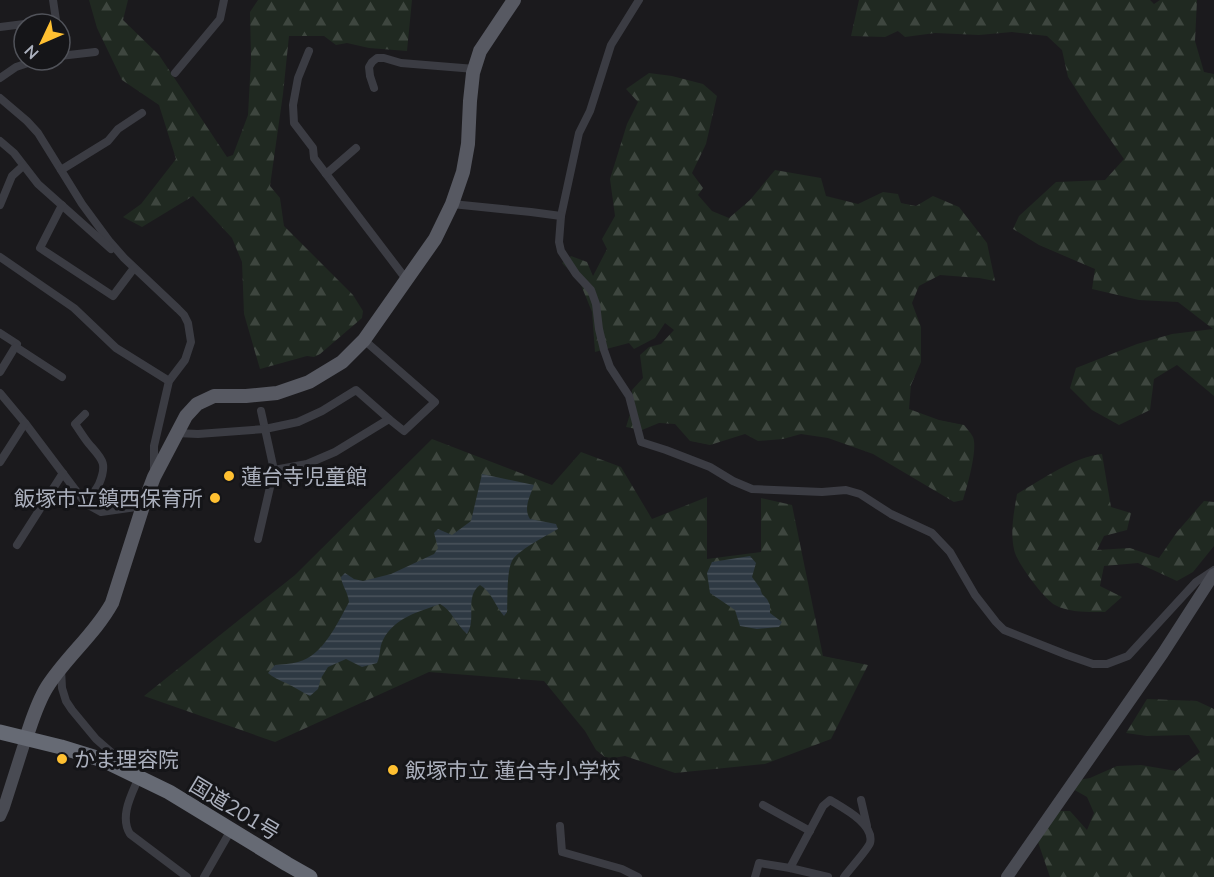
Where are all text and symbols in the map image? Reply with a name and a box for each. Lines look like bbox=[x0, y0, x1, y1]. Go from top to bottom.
north arrow bbox=[12, 12, 72, 72]
text: N bbox=[20, 41, 43, 64]
place label: 蓮台寺児童館 bbox=[241, 463, 367, 489]
marker: 蓮台寺児童館 bbox=[222, 469, 236, 483]
place label: 飯塚市立鎮西保育所 bbox=[14, 485, 203, 511]
marker: 飯塚市立鎮西保育所 bbox=[208, 491, 222, 505]
place label: かま理容院 bbox=[74, 746, 179, 772]
marker: かま理容院 bbox=[55, 752, 69, 766]
place label: 飯塚市立 蓮台寺小学校 bbox=[405, 757, 620, 783]
marker: 飯塚市立 蓮台寺小学校 bbox=[386, 763, 400, 777]
street label: 国道201号 bbox=[185, 771, 285, 845]

